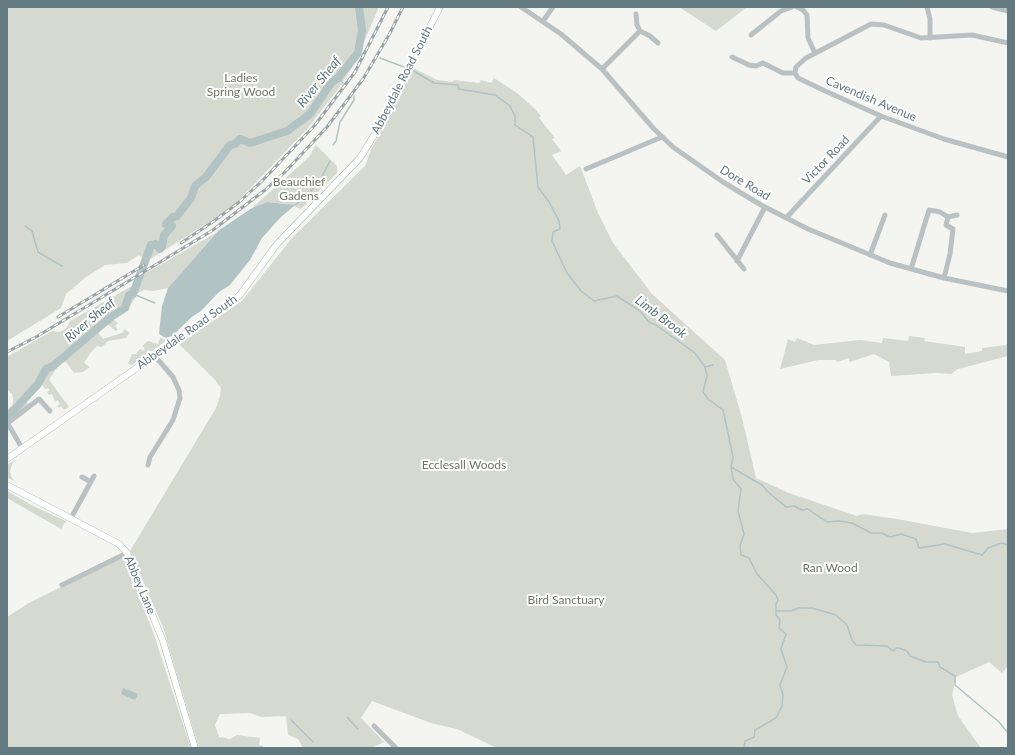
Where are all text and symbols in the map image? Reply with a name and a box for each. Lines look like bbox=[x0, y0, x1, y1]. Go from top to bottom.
street label: Abbeydale Road South bbox=[369, 24, 435, 136]
water label: River Sheaf bbox=[294, 54, 344, 110]
park label: Ladies Spring Wood bbox=[207, 71, 275, 99]
street label: Cavendish Avenue bbox=[823, 73, 919, 125]
street label: Victor Road bbox=[799, 133, 853, 187]
street label: Dore Road bbox=[717, 162, 773, 204]
park label: Beauchief Gadens bbox=[273, 175, 325, 203]
street label: Abbeydale Road South bbox=[134, 292, 240, 372]
water label: Limb Brook bbox=[632, 292, 690, 342]
water label: River Sheaf bbox=[62, 295, 118, 345]
park label: Ecclesall Woods bbox=[422, 458, 506, 472]
street label: Abbey Lane bbox=[121, 554, 159, 616]
park label: Ran Wood bbox=[802, 561, 858, 575]
park label: Bird Sanctuary bbox=[528, 593, 604, 607]

